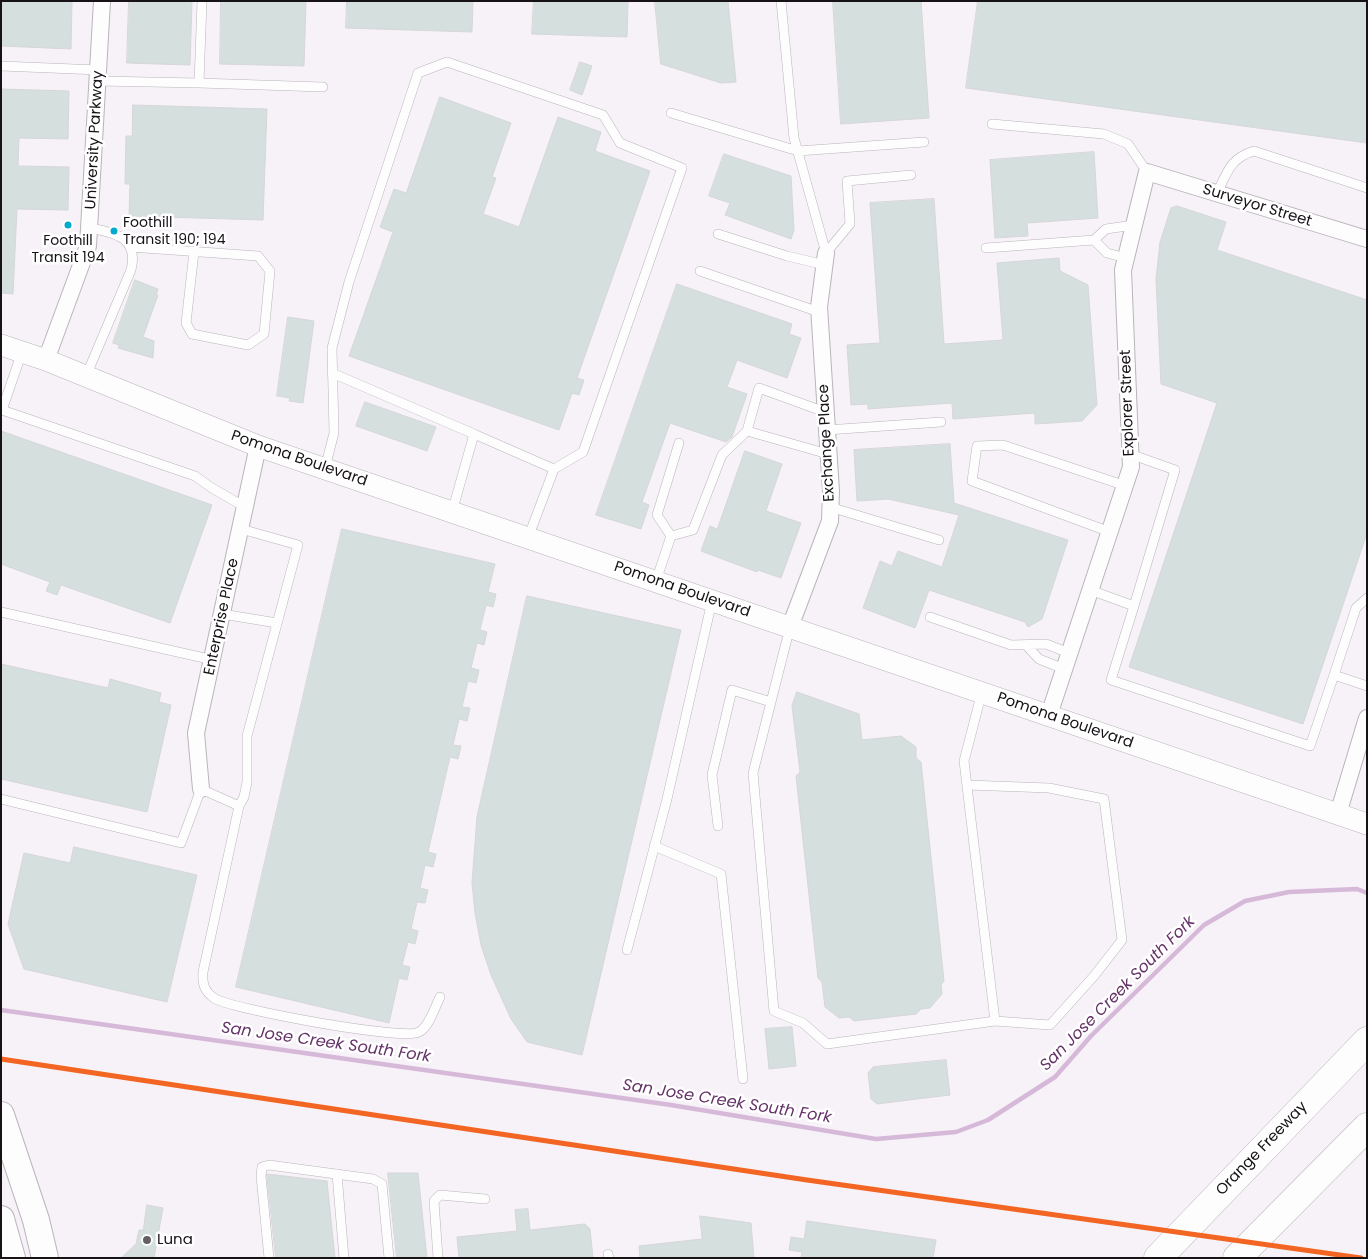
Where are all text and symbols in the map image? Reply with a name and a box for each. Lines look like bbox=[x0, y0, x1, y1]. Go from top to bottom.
street label: University Parkway bbox=[82, 70, 108, 210]
street label: Surveyor Street bbox=[1200, 181, 1314, 231]
place label: Foothill Transit 190; 194 bbox=[123, 215, 225, 248]
marker: Foothill Transit 194 bbox=[63, 220, 73, 230]
marker: Foothill Transit 190; 194 bbox=[109, 226, 119, 236]
place label: Foothill Transit 194 bbox=[32, 233, 104, 266]
street label: Explorer Street bbox=[1117, 349, 1139, 457]
street label: Exchange Place bbox=[815, 384, 839, 502]
street label: Pomona Boulevard bbox=[229, 427, 369, 491]
street label: Enterprise Place bbox=[201, 557, 243, 677]
street label: Pomona Boulevard bbox=[612, 558, 752, 622]
street label: Pomona Boulevard bbox=[995, 689, 1135, 753]
water label: San Jose Creek South Fork bbox=[1037, 913, 1199, 1075]
water label: San Jose Creek South Fork bbox=[220, 1019, 432, 1067]
water label: San Jose Creek South Fork bbox=[621, 1076, 833, 1128]
street label: Orange Freeway bbox=[1213, 1098, 1311, 1200]
place label: Luna bbox=[157, 1231, 193, 1249]
marker: Luna bbox=[141, 1234, 153, 1246]

